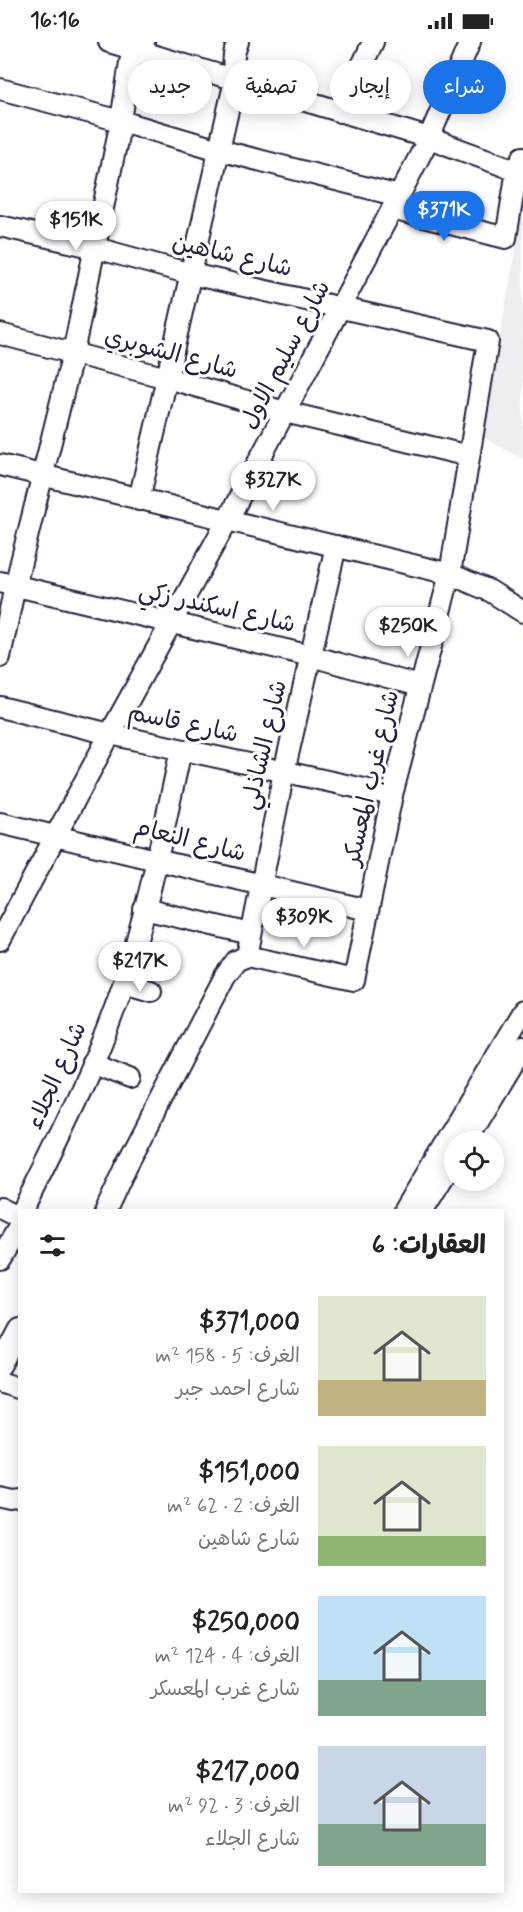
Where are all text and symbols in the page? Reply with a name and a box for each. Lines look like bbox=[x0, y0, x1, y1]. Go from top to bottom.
text: 16:16 bbox=[30, 7, 80, 35]
chip: جديد bbox=[128, 60, 212, 114]
chip: تصفية bbox=[224, 60, 318, 114]
chip: إيجار bbox=[330, 60, 411, 114]
chip: شراء bbox=[423, 60, 506, 114]
pin: $371K bbox=[402, 191, 486, 242]
text: $371K bbox=[418, 197, 470, 224]
pin: $151K bbox=[34, 201, 118, 252]
text: $151K bbox=[49, 207, 103, 234]
street label: شارع شاهين bbox=[169, 227, 295, 285]
street label: شارع سليم الاول bbox=[234, 275, 339, 435]
street label: شارع الشوبري bbox=[101, 321, 241, 387]
pin: $327K bbox=[231, 461, 315, 512]
text: $327K bbox=[245, 467, 301, 494]
street label: شارع اسكندر زكي bbox=[135, 575, 298, 645]
pin: $250K bbox=[366, 607, 450, 658]
text: $250K bbox=[379, 613, 437, 640]
street label: شارع الشاذلي bbox=[235, 677, 299, 814]
street label: شارع غرب المعسكر bbox=[336, 687, 407, 871]
street label: شارع قاسم bbox=[125, 697, 241, 752]
street label: شارع النعام bbox=[131, 812, 249, 872]
pin: $309K bbox=[262, 898, 346, 949]
text: $309K bbox=[276, 904, 332, 931]
pin: $217K bbox=[98, 942, 182, 993]
text: $217K bbox=[112, 948, 168, 975]
street label: شارع الجلاء bbox=[20, 1017, 94, 1135]
map controls bbox=[444, 1131, 504, 1191]
button: locate bbox=[444, 1131, 504, 1191]
icon: filters bbox=[36, 1229, 69, 1262]
text: العقارات: 6 bbox=[372, 1229, 486, 1263]
text: $371,000 bbox=[199, 1306, 300, 1340]
icon: home bbox=[366, 1320, 438, 1392]
text: الغرف: 5 · 158 m² bbox=[155, 1343, 300, 1370]
text: شارع احمد جبر bbox=[176, 1376, 300, 1403]
text: $151,000 bbox=[198, 1456, 300, 1490]
icon: home bbox=[366, 1470, 438, 1542]
text: الغرف: 2 · 62 m² bbox=[167, 1493, 300, 1520]
text: شارع شاهين bbox=[198, 1526, 300, 1553]
text: $250,000 bbox=[192, 1606, 300, 1640]
icon: home bbox=[366, 1620, 438, 1692]
text: الغرف: 4 · 124 m² bbox=[155, 1643, 300, 1670]
text: شارع غرب المعسكر bbox=[151, 1676, 300, 1703]
text: $217,000 bbox=[196, 1756, 300, 1790]
icon: home bbox=[366, 1770, 438, 1842]
text: الغرف: 3 · 92 m² bbox=[168, 1793, 300, 1820]
text: شارع الجلاء bbox=[205, 1826, 300, 1853]

